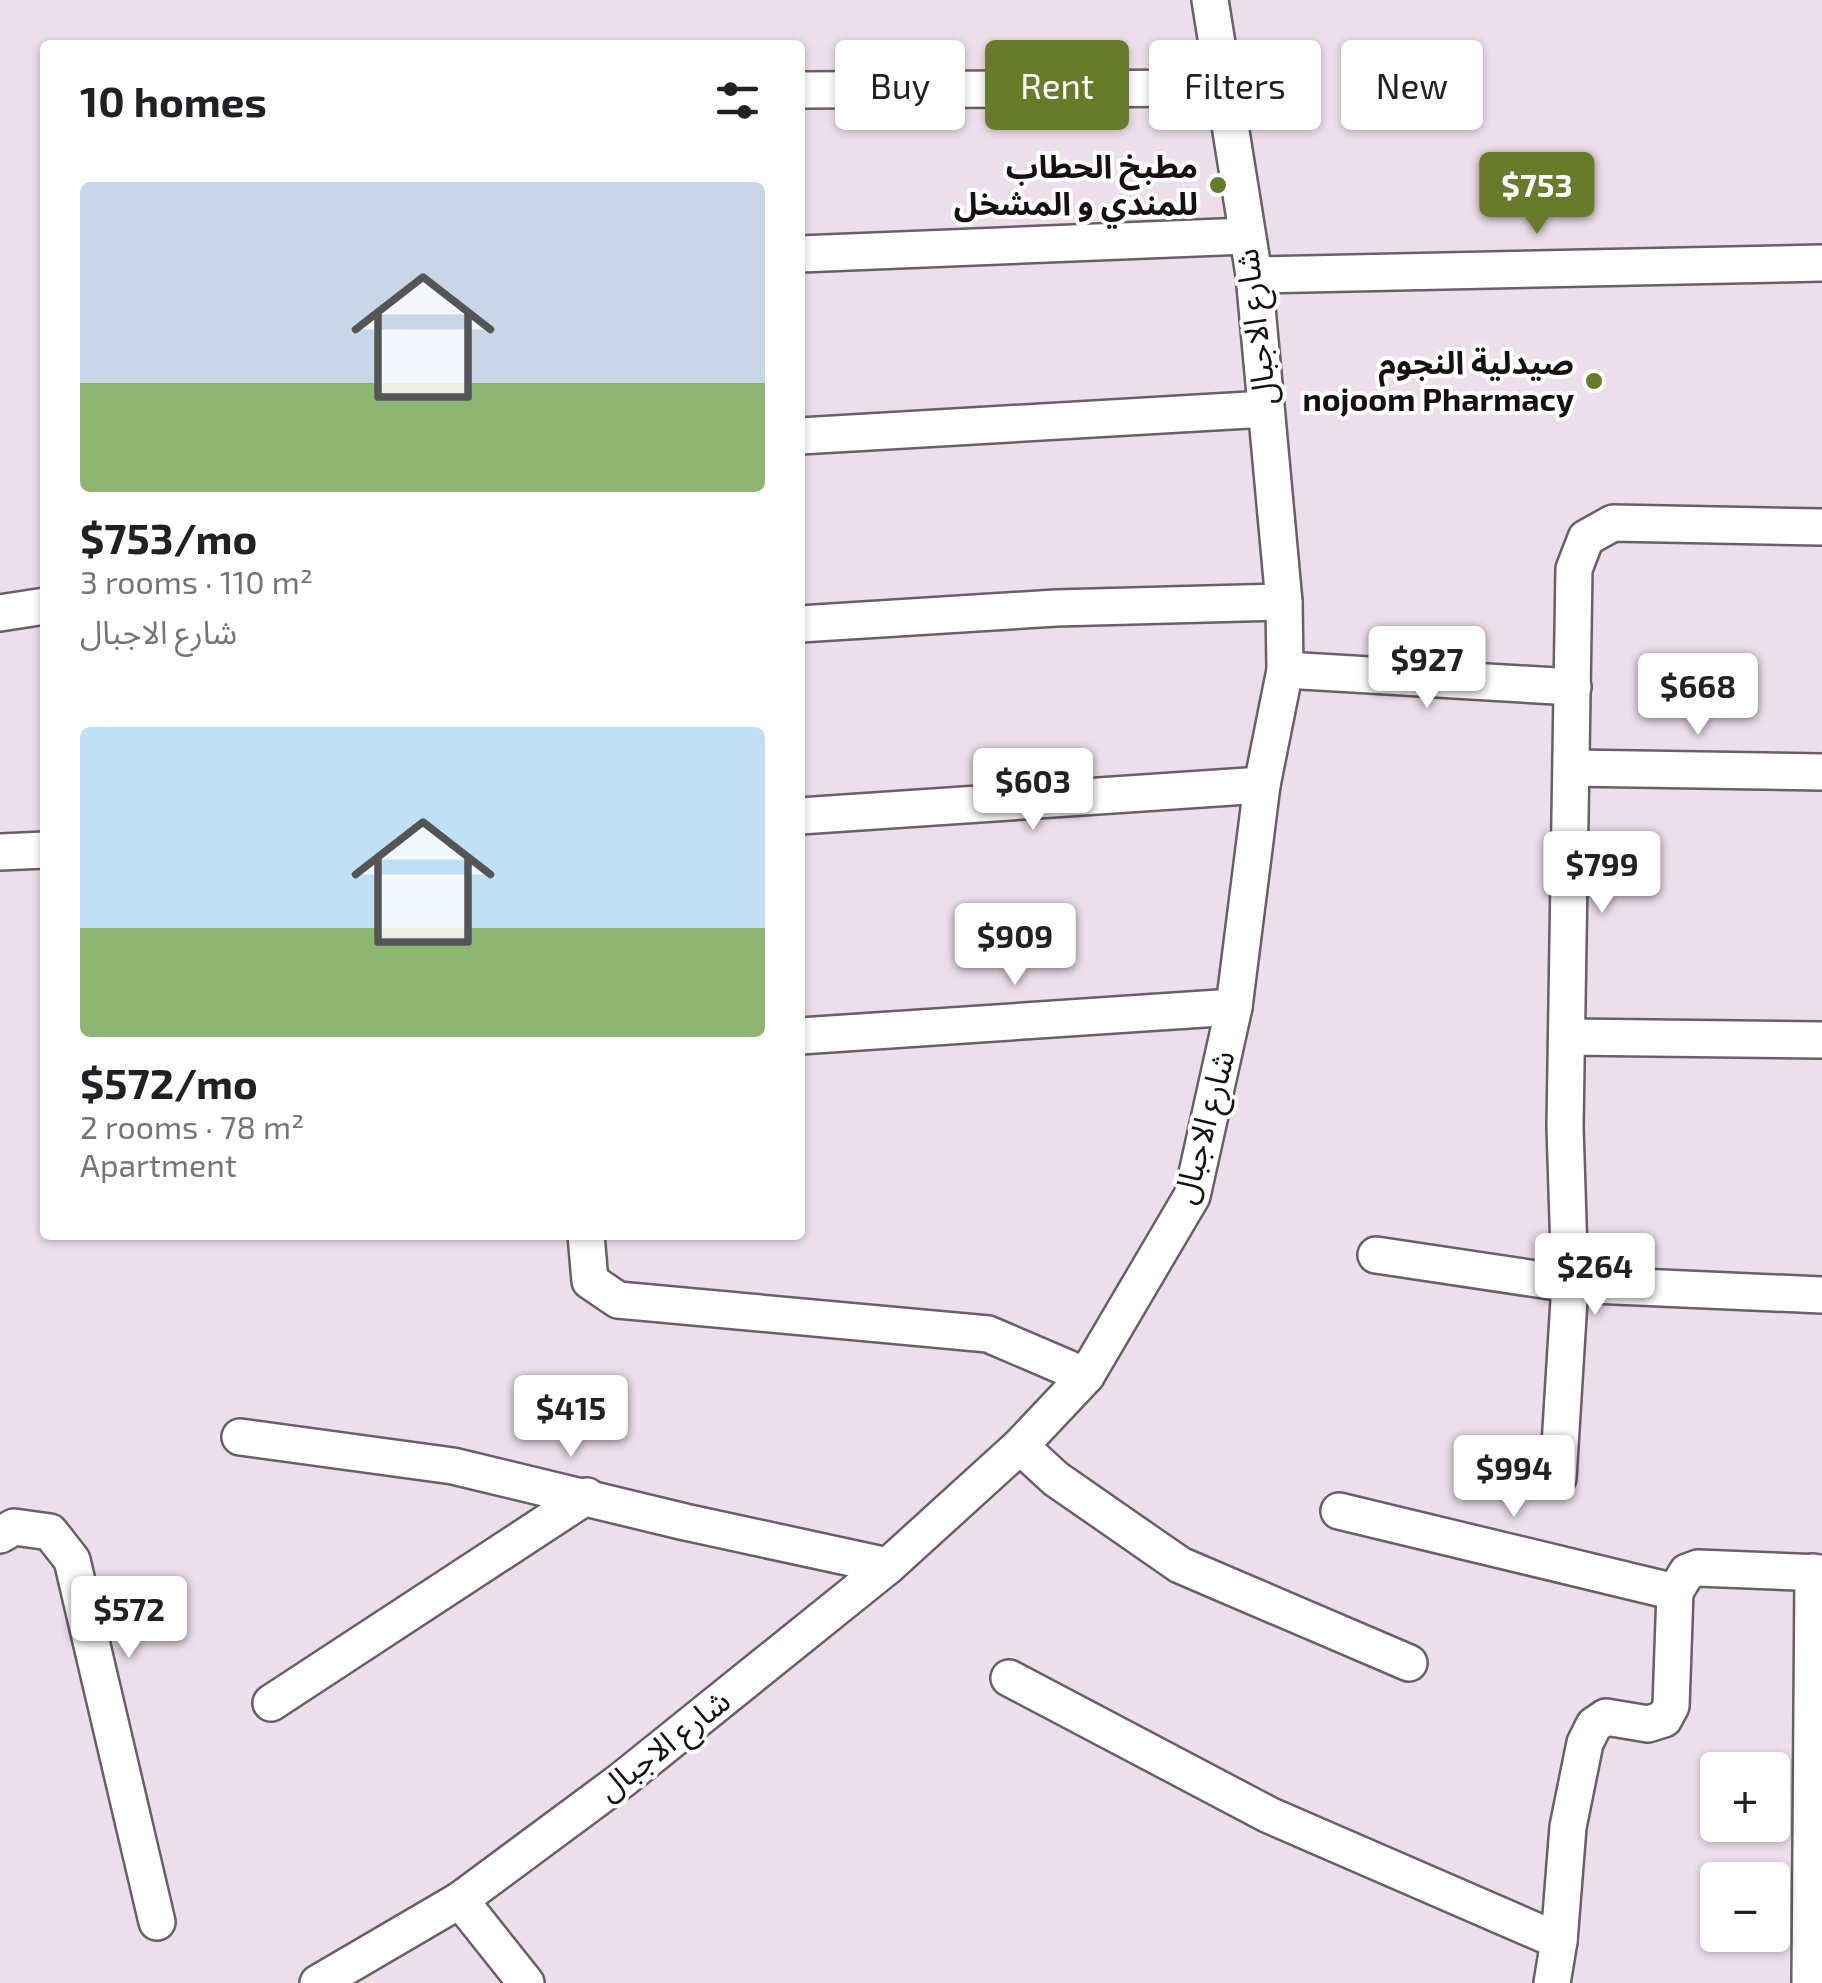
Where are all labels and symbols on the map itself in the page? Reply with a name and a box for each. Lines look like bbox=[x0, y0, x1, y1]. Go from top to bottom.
place label: مطبخ الحطاب للمندي و المشخل bbox=[954, 146, 1198, 229]
pin: $753 bbox=[1478, 152, 1596, 237]
marker: مطبخ الحطاب للمندي و المشخل bbox=[1207, 174, 1229, 196]
street label: شارع الاجبال bbox=[1226, 246, 1289, 408]
place label: صيدلية النجوم nojoom Pharmacy bbox=[1302, 342, 1574, 418]
marker: صيدلية النجوم nojoom Pharmacy bbox=[1583, 370, 1605, 392]
pin: $927 bbox=[1368, 626, 1486, 711]
pin: $668 bbox=[1639, 653, 1757, 738]
pin: $603 bbox=[974, 748, 1092, 833]
pin: $799 bbox=[1543, 831, 1661, 916]
pin: $909 bbox=[956, 903, 1074, 988]
street label: شارع الاجبال bbox=[1163, 1046, 1248, 1209]
pin: $264 bbox=[1536, 1233, 1654, 1318]
pin: $415 bbox=[512, 1375, 630, 1460]
pin: $994 bbox=[1455, 1435, 1573, 1520]
pin: $572 bbox=[70, 1576, 188, 1661]
street label: شارع الاجبال bbox=[589, 1680, 741, 1812]

